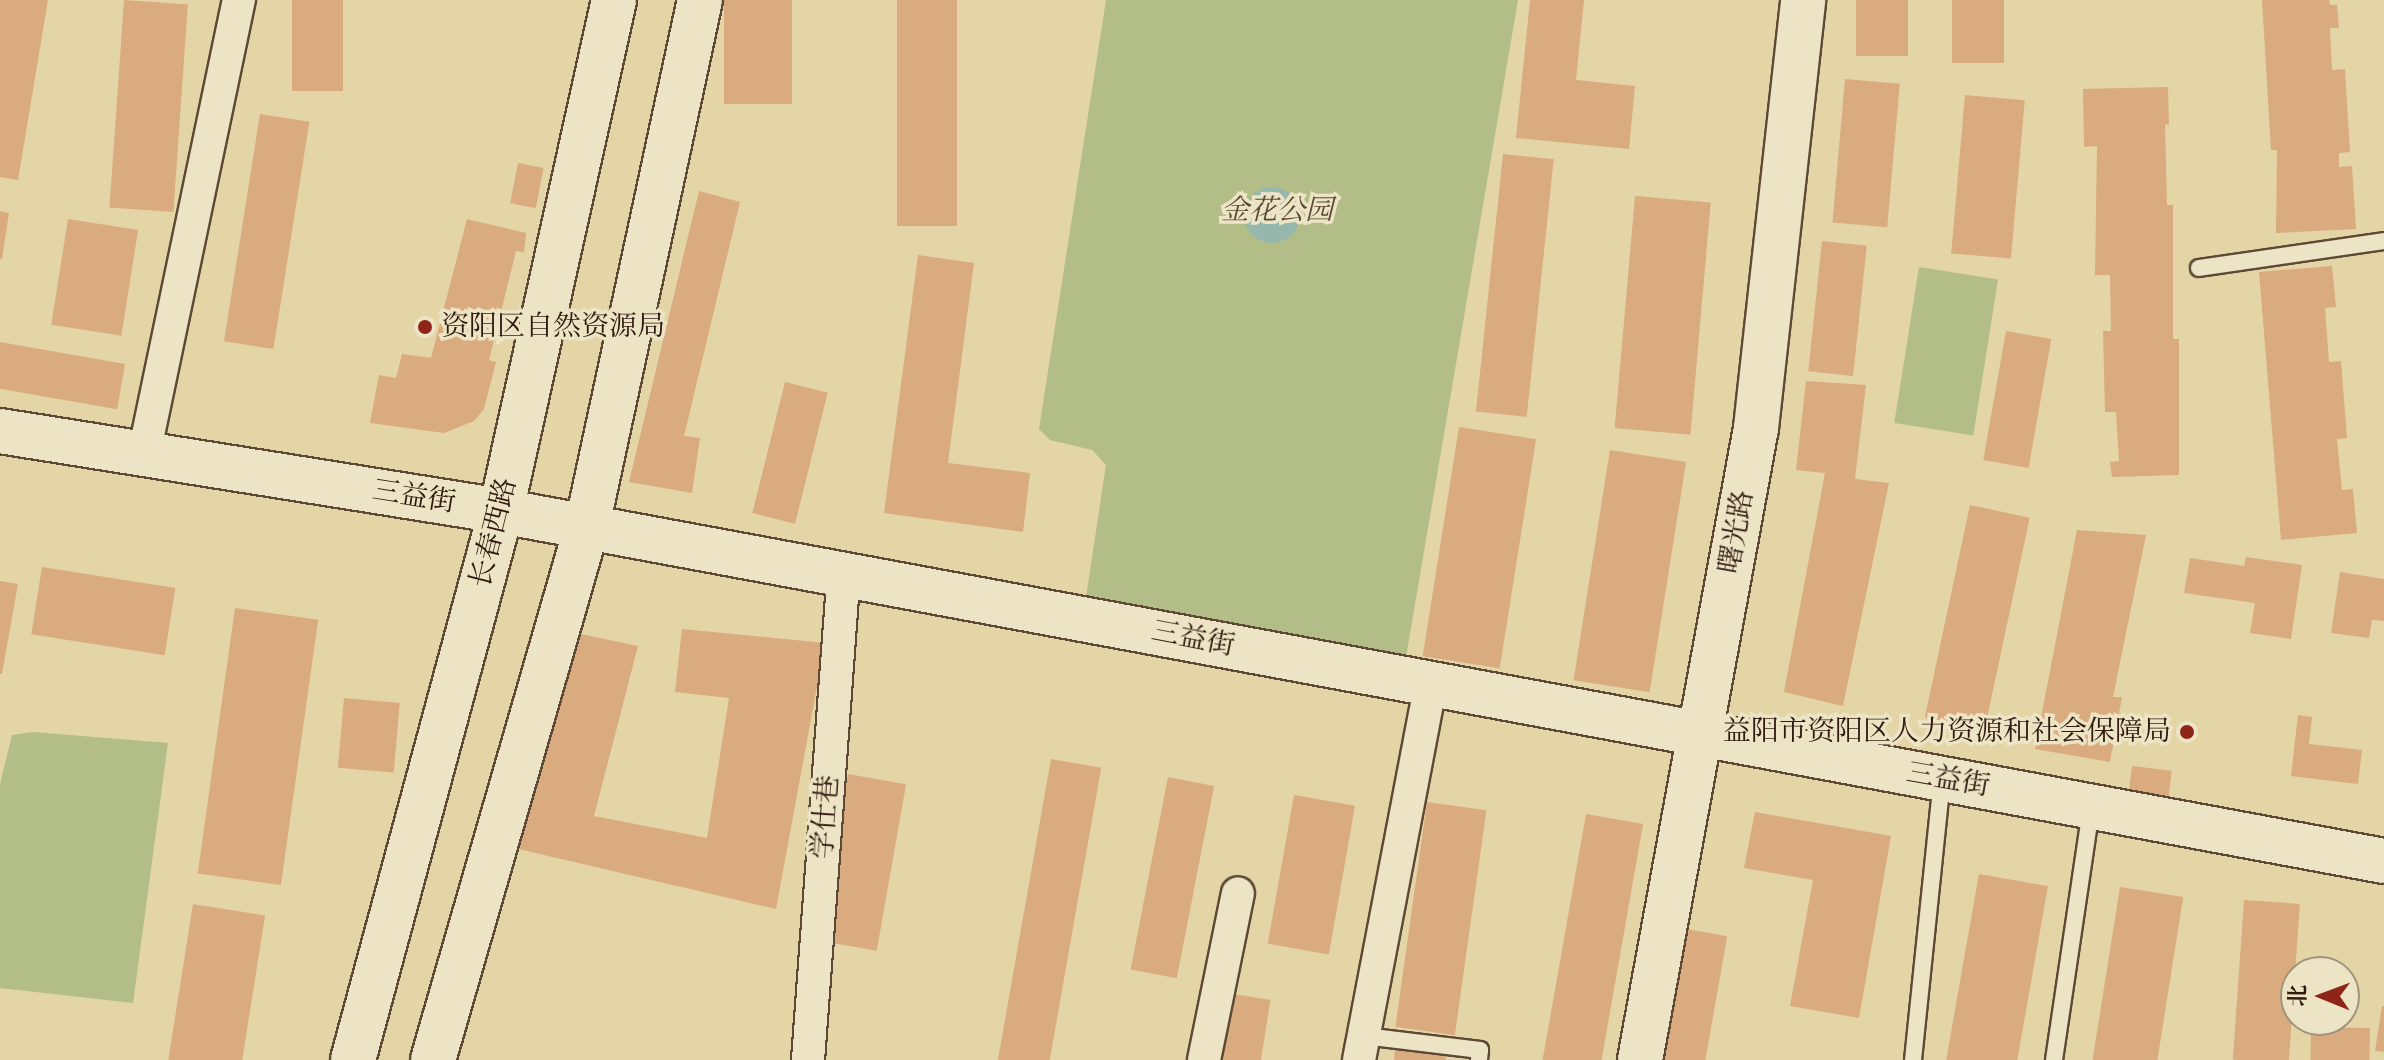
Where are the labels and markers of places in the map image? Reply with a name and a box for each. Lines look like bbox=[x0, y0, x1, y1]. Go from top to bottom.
place label: 资阳区自然资源局 bbox=[441, 310, 665, 344]
marker: 资阳区自然资源局 bbox=[416, 318, 434, 336]
place label: 益阳市资阳区人力资源和社会保障局 bbox=[1723, 715, 2171, 749]
marker: 益阳市资阳区人力资源和社会保障局 bbox=[2178, 723, 2196, 741]

